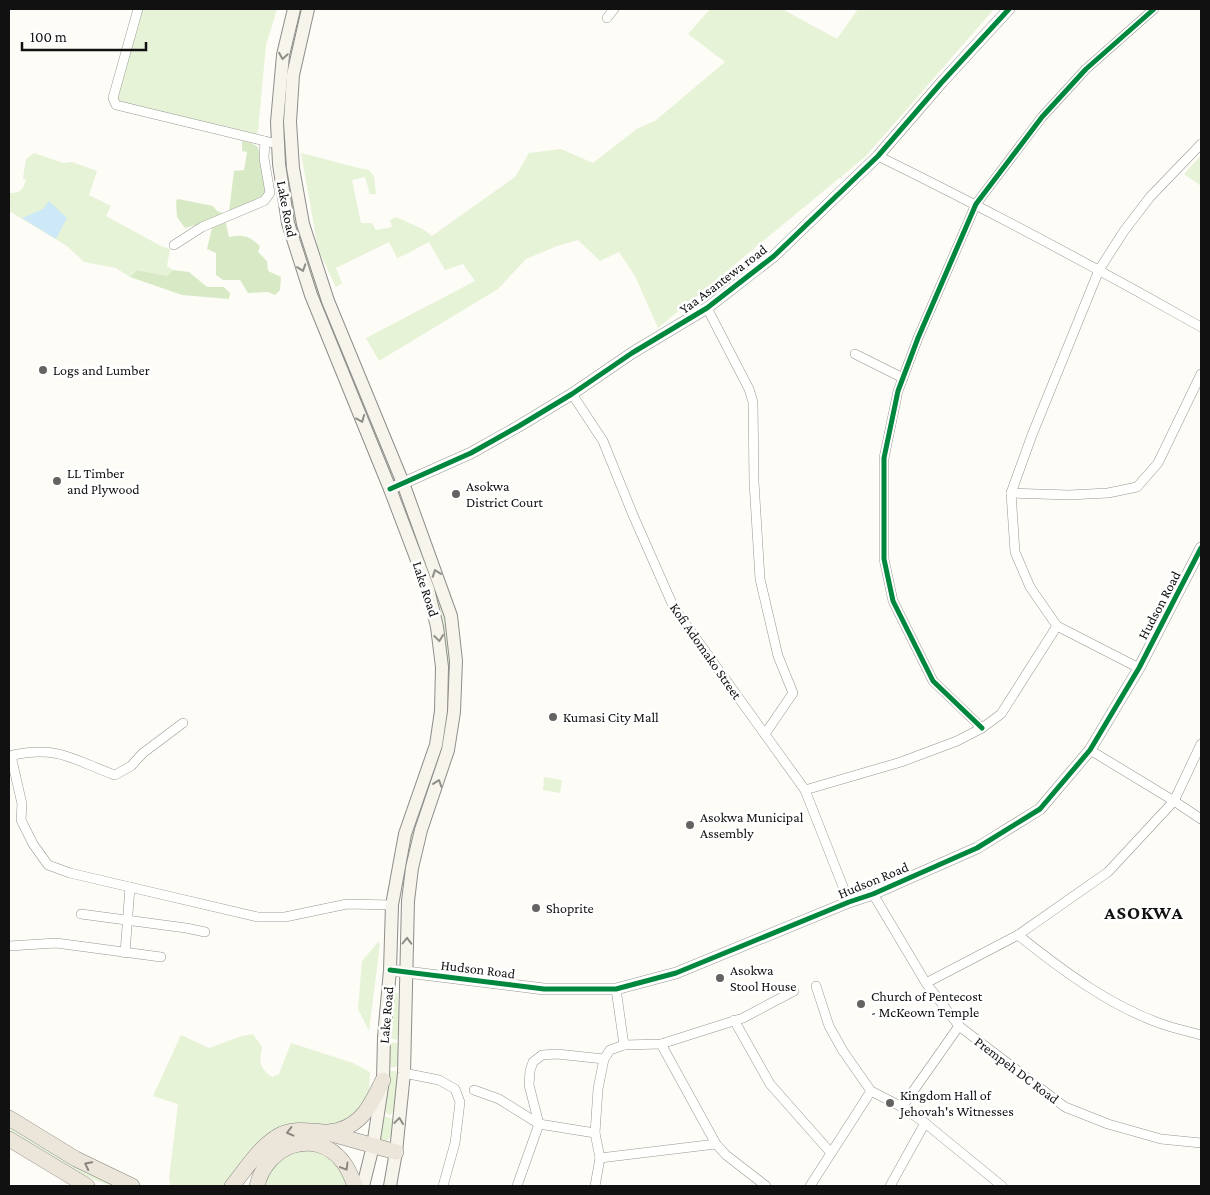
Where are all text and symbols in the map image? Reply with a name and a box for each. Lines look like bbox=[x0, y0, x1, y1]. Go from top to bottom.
scale bar bbox=[22, 20, 146, 52]
text: 100 m bbox=[30, 29, 67, 45]
one-way arrow bbox=[278, 53, 289, 61]
street label: Lake Road bbox=[274, 179, 300, 239]
street label: Yaa Asantewa road bbox=[676, 241, 770, 317]
one-way arrow bbox=[296, 263, 306, 272]
place label: Logs and Lumber bbox=[53, 362, 150, 378]
marker: Logs and Lumber bbox=[37, 364, 49, 376]
one-way arrow bbox=[355, 414, 365, 423]
place label: LL Timber and Plywood bbox=[67, 465, 140, 497]
marker: LL Timber and Plywood bbox=[51, 475, 63, 487]
place label: Asokwa District Court bbox=[466, 478, 543, 510]
marker: Asokwa District Court bbox=[450, 488, 462, 500]
street label: Lake Road bbox=[410, 559, 443, 619]
street label: Hudson Road bbox=[1134, 568, 1184, 642]
one-way arrow bbox=[432, 569, 442, 578]
street label: Kofi Adomako Street bbox=[667, 600, 745, 703]
one-way arrow bbox=[433, 634, 444, 642]
place label: Kumasi City Mall bbox=[563, 709, 659, 725]
marker: Kumasi City Mall bbox=[547, 711, 559, 723]
one-way arrow bbox=[432, 779, 442, 788]
place label: Asokwa Municipal Assembly bbox=[700, 809, 804, 841]
marker: Asokwa Municipal Assembly bbox=[684, 819, 696, 831]
street label: Hudson Road bbox=[835, 858, 911, 901]
place label: Shoprite bbox=[546, 900, 594, 916]
marker: Shoprite bbox=[530, 902, 542, 914]
district label: ASOKWA bbox=[1103, 902, 1184, 923]
one-way arrow bbox=[402, 937, 412, 944]
street label: Hudson Road bbox=[440, 956, 517, 982]
place label: Asokwa Stool House bbox=[730, 962, 797, 994]
marker: Asokwa Stool House bbox=[714, 972, 726, 984]
street label: Lake Road bbox=[376, 985, 397, 1044]
place label: Church of Pentecost - McKeown Temple bbox=[871, 988, 983, 1020]
marker: Church of Pentecost - McKeown Temple bbox=[855, 998, 867, 1010]
street label: Prempeh DC Road bbox=[972, 1033, 1063, 1107]
place label: Kingdom Hall of Jehovah's Witnesses bbox=[898, 1087, 1014, 1119]
marker: Kingdom Hall of Jehovah's Witnesses bbox=[884, 1097, 896, 1109]
one-way arrow bbox=[393, 1116, 404, 1124]
one-way arrow bbox=[286, 1126, 295, 1137]
one-way arrow bbox=[84, 1161, 93, 1171]
one-way arrow bbox=[339, 1161, 349, 1170]

